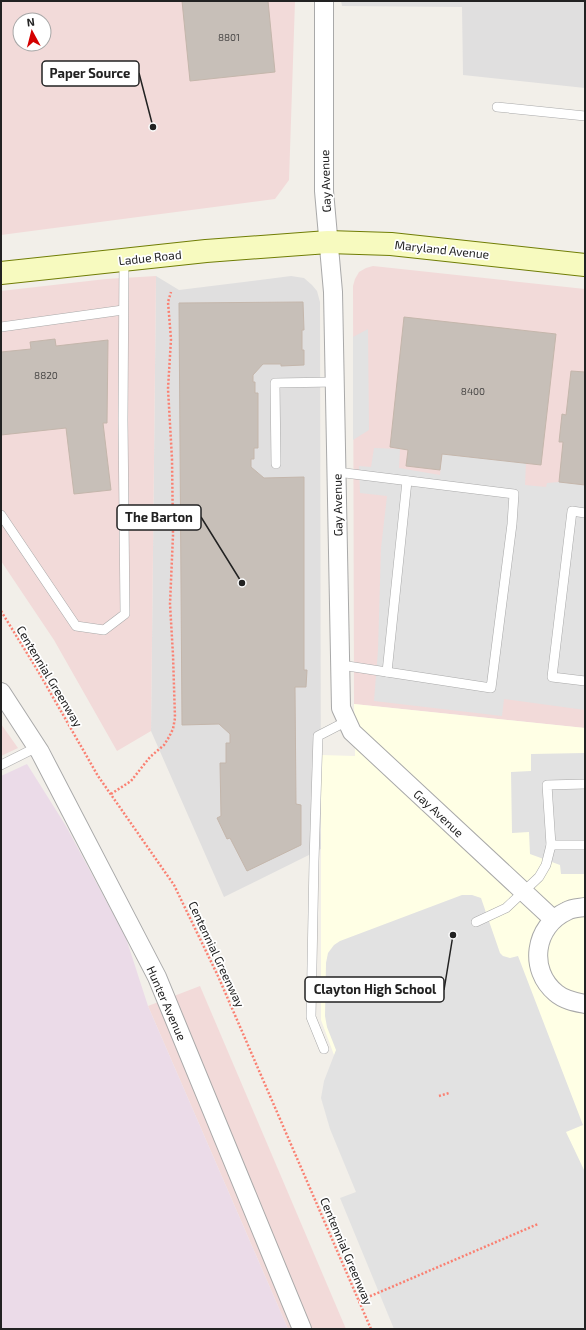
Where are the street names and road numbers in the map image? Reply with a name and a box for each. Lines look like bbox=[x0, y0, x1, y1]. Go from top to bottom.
street label: Gay Avenue bbox=[317, 149, 333, 213]
street label: Maryland Avenue bbox=[394, 237, 490, 261]
street label: Ladue Road bbox=[118, 247, 182, 267]
street label: Gay Avenue bbox=[329, 473, 345, 537]
street label: Centennial Greenway bbox=[14, 623, 86, 730]
street label: Gay Avenue bbox=[411, 786, 467, 840]
street label: Centennial Greenway bbox=[186, 899, 248, 1010]
street label: Hunter Avenue bbox=[144, 964, 190, 1042]
street label: Centennial Greenway bbox=[318, 1195, 376, 1308]

